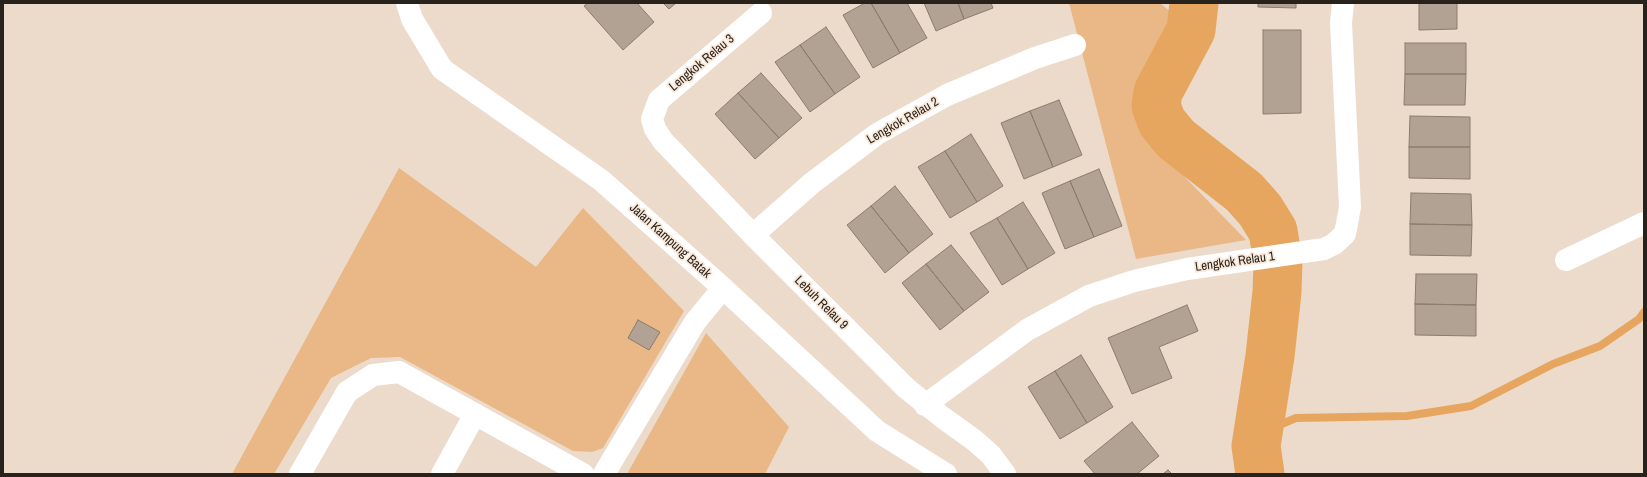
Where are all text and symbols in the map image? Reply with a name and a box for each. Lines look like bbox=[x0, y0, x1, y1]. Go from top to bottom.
street label: Lengkok Relau 3 bbox=[666, 31, 738, 95]
street label: Lengkok Relau 2 bbox=[864, 94, 942, 148]
street label: Jalan Kampung Batak bbox=[626, 200, 714, 282]
street label: Lengkok Relau 1 bbox=[1194, 249, 1276, 275]
street label: Lebuh Relau 9 bbox=[791, 273, 851, 333]

